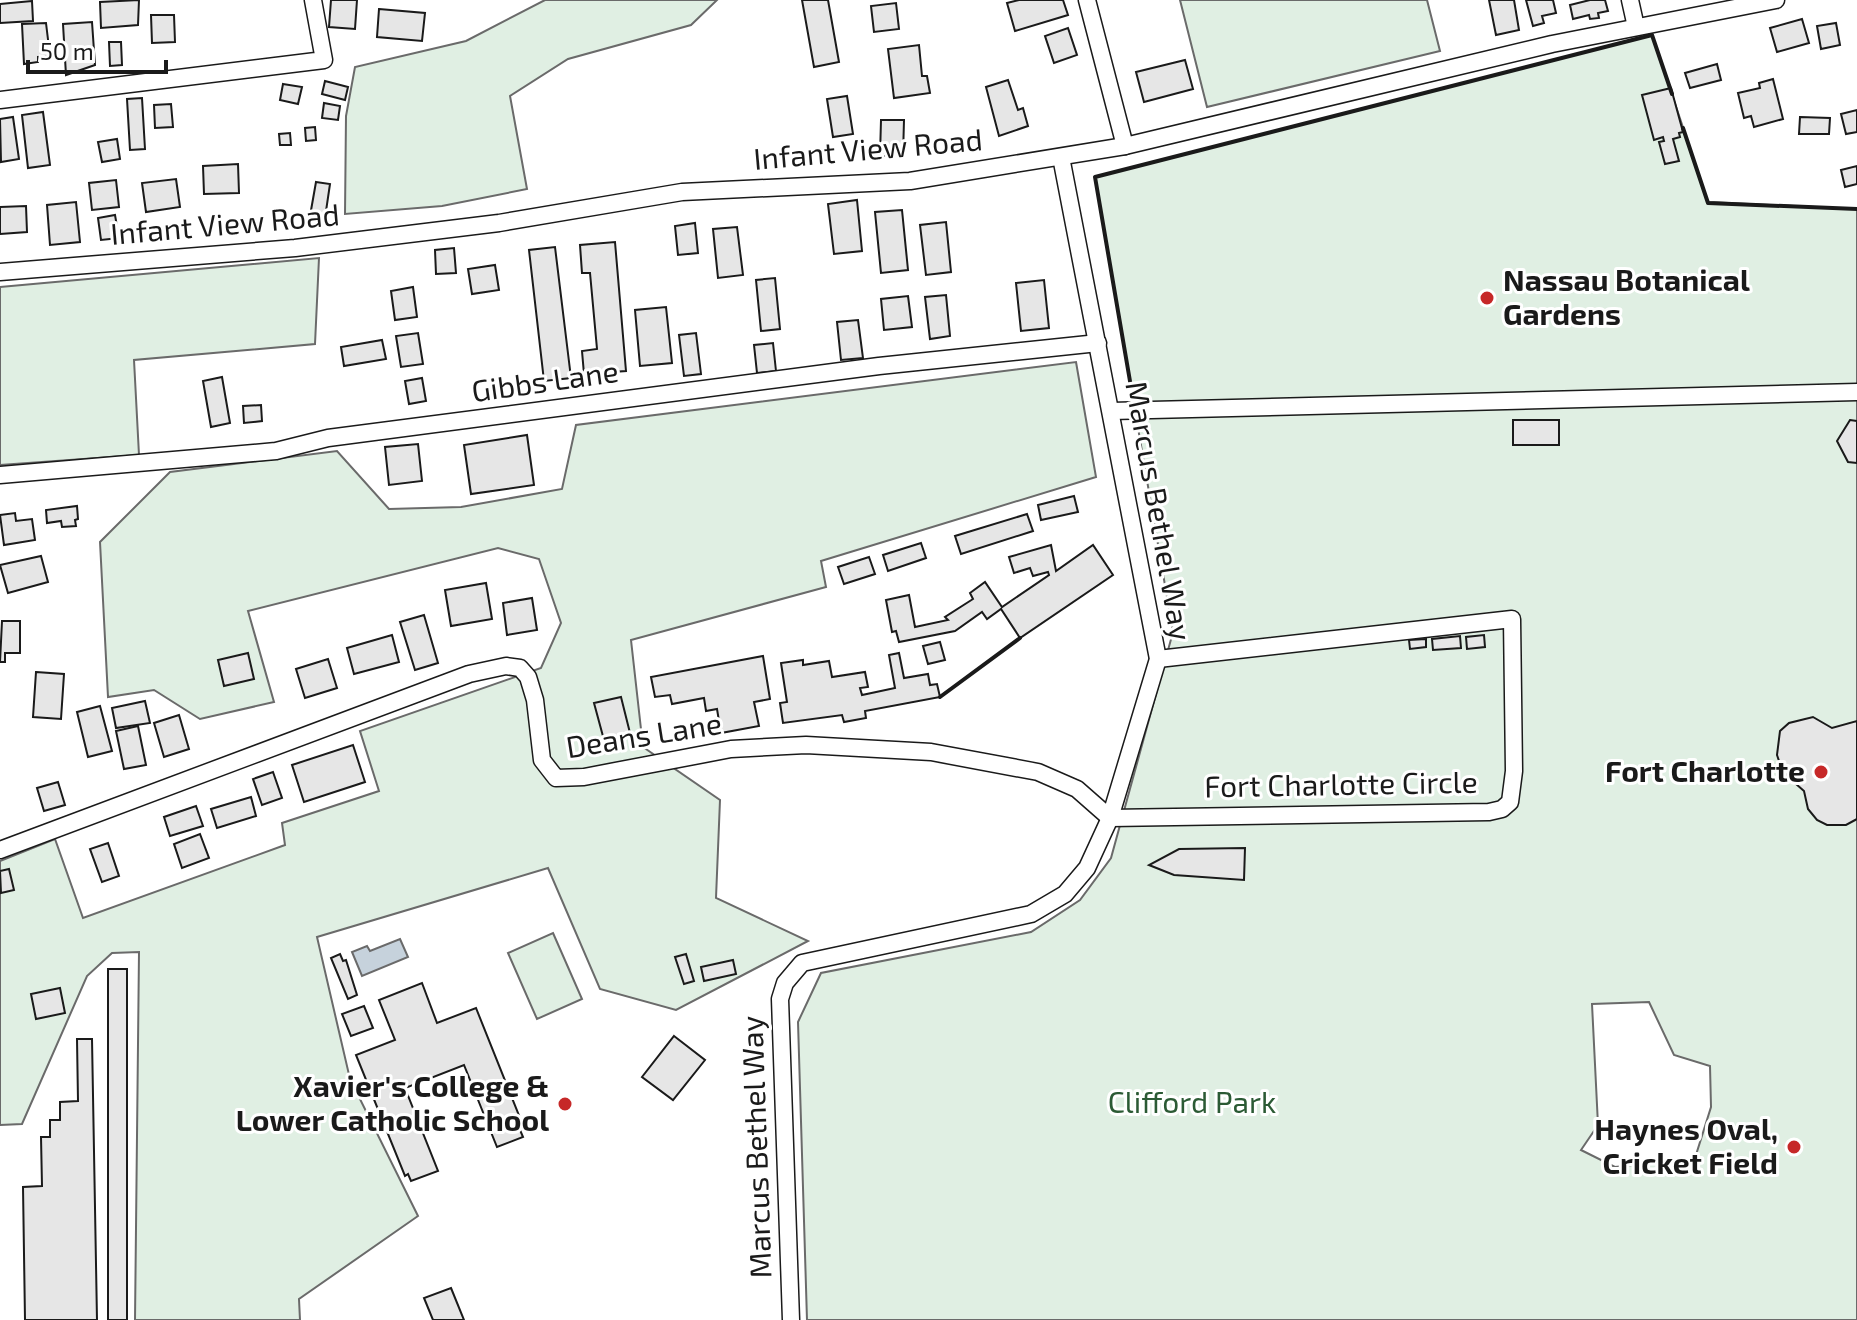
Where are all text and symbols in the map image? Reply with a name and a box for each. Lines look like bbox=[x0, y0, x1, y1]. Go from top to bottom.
scale bar bbox=[28, 24, 166, 74]
text: 50 m bbox=[40, 36, 94, 65]
street label: Infant View Road bbox=[752, 120, 984, 176]
street label: Infant View Road bbox=[109, 195, 341, 251]
place label: Nassau Botanical Gardens bbox=[1503, 261, 1750, 331]
marker: Nassau Botanical Gardens bbox=[1478, 289, 1496, 307]
street label: Gibbs Lane bbox=[469, 352, 620, 408]
street label: Marcus Bethel Way bbox=[1119, 378, 1201, 643]
street label: Deans Lane bbox=[563, 704, 724, 764]
place label: Fort Charlotte bbox=[1605, 752, 1805, 788]
street label: Fort Charlotte Circle bbox=[1204, 763, 1478, 803]
marker: Fort Charlotte bbox=[1812, 763, 1830, 781]
street label: Marcus Bethel Way bbox=[732, 1015, 778, 1279]
place label: Xavier's College & Lower Catholic School bbox=[236, 1067, 549, 1137]
park label: Clifford Park bbox=[1108, 1083, 1276, 1119]
marker: Xavier's College & Lower Catholic School bbox=[556, 1095, 574, 1113]
place label: Haynes Oval, Cricket Field bbox=[1594, 1110, 1778, 1180]
marker: Haynes Oval, Cricket Field bbox=[1785, 1138, 1803, 1156]

